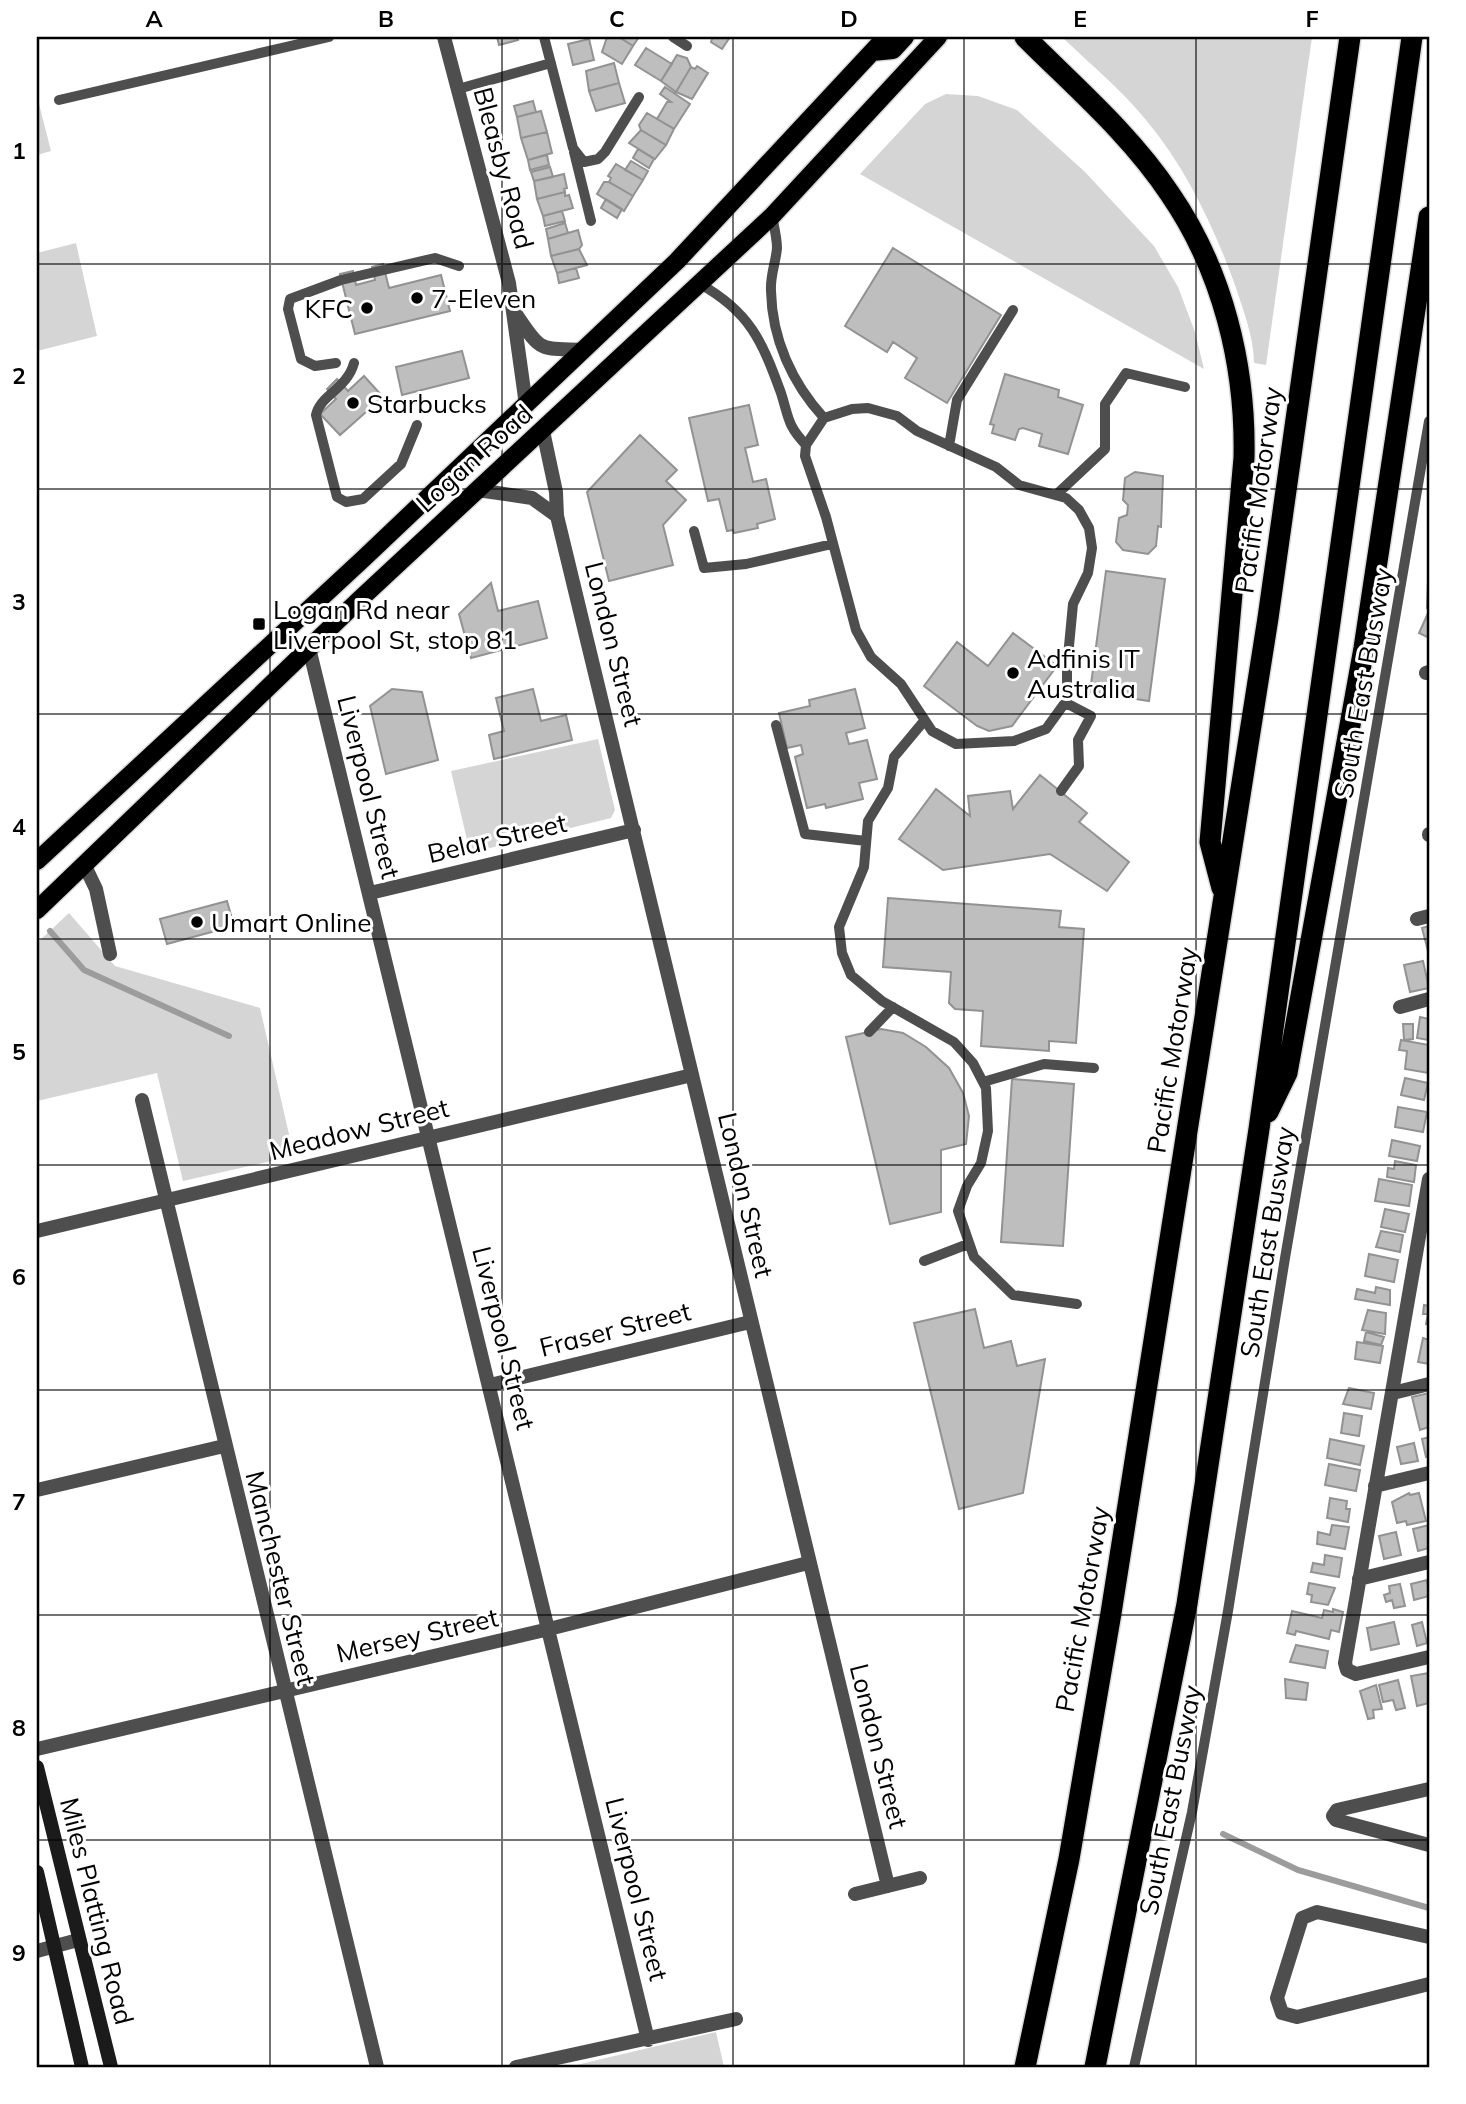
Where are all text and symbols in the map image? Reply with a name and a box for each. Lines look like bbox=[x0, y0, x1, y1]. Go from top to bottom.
text: A bbox=[145, 4, 163, 33]
text: B bbox=[378, 4, 394, 33]
text: C bbox=[609, 4, 625, 33]
text: D bbox=[840, 4, 858, 33]
text: E bbox=[1073, 4, 1087, 33]
text: F bbox=[1305, 4, 1319, 33]
street label: Bleasby Road bbox=[467, 83, 541, 253]
text: 1 bbox=[12, 136, 26, 165]
place label: 7-Eleven bbox=[431, 282, 536, 315]
marker: 7-Eleven bbox=[409, 290, 425, 306]
place label: KFC bbox=[305, 292, 353, 325]
marker: KFC bbox=[359, 300, 375, 316]
text: 2 bbox=[12, 361, 26, 390]
street label: Pacific Motorway bbox=[1227, 384, 1289, 595]
place label: Starbucks bbox=[367, 387, 487, 420]
marker: Starbucks bbox=[345, 395, 361, 411]
street label: Logan Road bbox=[409, 397, 539, 519]
street label: London Street bbox=[578, 558, 650, 730]
street label: South East Busway bbox=[1326, 565, 1400, 801]
text: 3 bbox=[12, 587, 26, 616]
place label: Logan Rd near Liverpool St, stop 81 bbox=[273, 593, 517, 656]
marker: Logan Rd near Liverpool St, stop 81 bbox=[251, 616, 267, 632]
place label: Adfinis IT Australia bbox=[1027, 642, 1140, 705]
marker: Adfinis IT Australia bbox=[1005, 665, 1021, 681]
street label: Liverpool Street bbox=[330, 692, 408, 882]
street label: Belar Street bbox=[424, 806, 570, 870]
text: 4 bbox=[12, 812, 26, 841]
place label: Umart Online bbox=[211, 906, 371, 939]
marker: Umart Online bbox=[189, 914, 205, 930]
street label: Pacific Motorway bbox=[1139, 944, 1205, 1155]
text: 5 bbox=[12, 1037, 26, 1066]
street label: Meadow Street bbox=[266, 1091, 452, 1167]
street label: London Street bbox=[711, 1109, 781, 1281]
street label: South East Busway bbox=[1232, 1124, 1302, 1360]
street label: Liverpool Street bbox=[465, 1243, 543, 1433]
text: 6 bbox=[12, 1262, 26, 1291]
street label: Fraser Street bbox=[536, 1294, 694, 1364]
street label: Manchester Street bbox=[238, 1468, 324, 1688]
text: 7 bbox=[12, 1487, 26, 1516]
street label: Pacific Motorway bbox=[1048, 1503, 1116, 1714]
street label: Mersey Street bbox=[333, 1600, 501, 1670]
street label: London Street bbox=[843, 1660, 915, 1832]
street label: South East Busway bbox=[1132, 1682, 1209, 1918]
text: 8 bbox=[12, 1713, 26, 1742]
street label: Miles Platting Road bbox=[53, 1794, 141, 2028]
street label: Liverpool Street bbox=[598, 1794, 676, 1984]
text: 9 bbox=[12, 1938, 26, 1967]

